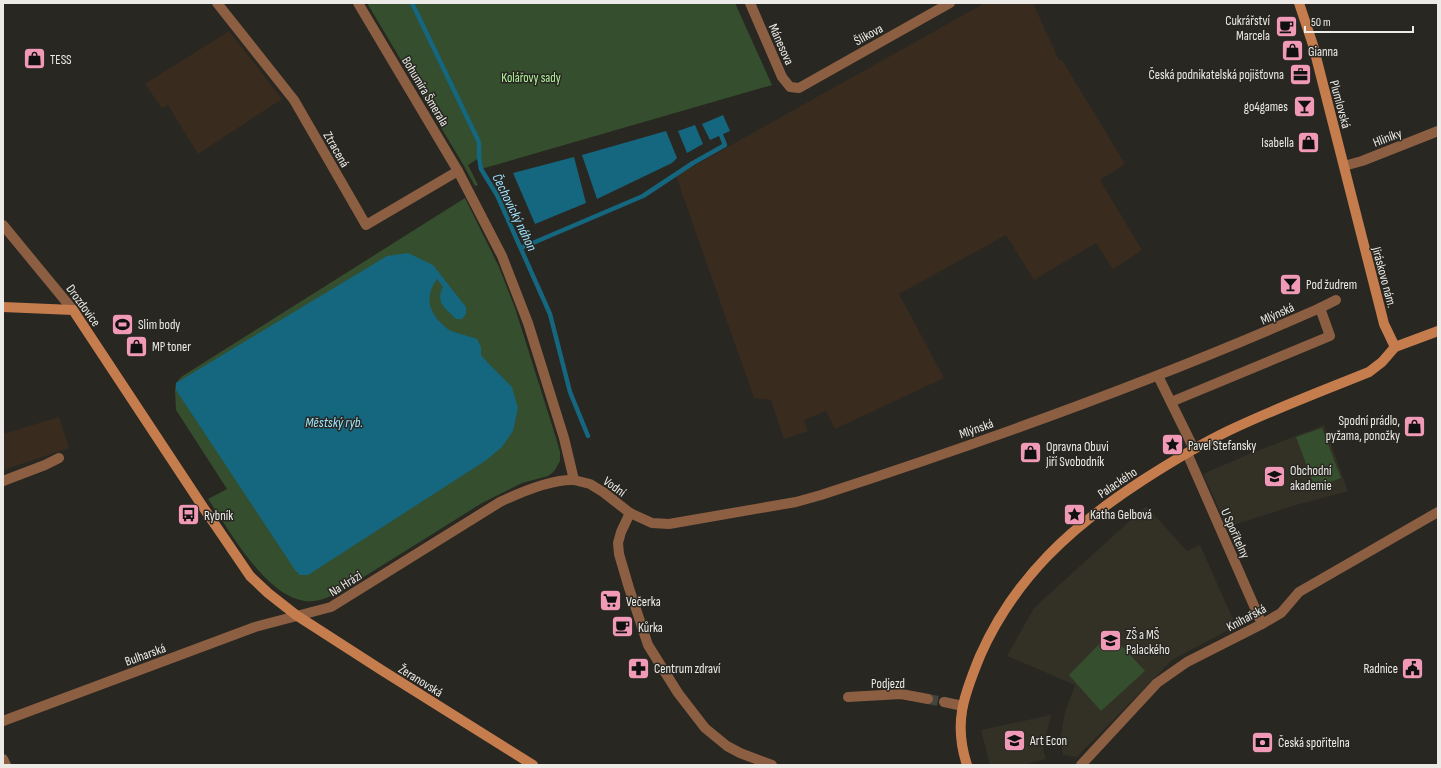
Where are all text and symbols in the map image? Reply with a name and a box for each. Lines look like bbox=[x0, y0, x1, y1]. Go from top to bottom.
scale bar bbox=[1305, 8, 1413, 34]
place label: Cukrářství Marcela bbox=[1225, 13, 1271, 44]
cafe icon: Cukrářství Marcela bbox=[1273, 14, 1299, 40]
text: 50 m bbox=[1311, 15, 1331, 30]
street label: Šlikova bbox=[851, 20, 886, 49]
street label: Mánesova bbox=[765, 21, 797, 67]
shop icon: Gianna bbox=[1280, 38, 1306, 64]
place label: Gianna bbox=[1308, 44, 1338, 60]
shop icon: TESS bbox=[21, 46, 47, 72]
place label: TESS bbox=[50, 52, 72, 68]
street label: Bohumíra Šmerala bbox=[398, 53, 453, 129]
office icon: Česká podnikatelská pojišťovna bbox=[1287, 61, 1313, 87]
place label: Česká podnikatelská pojišťovna bbox=[1149, 66, 1284, 83]
park label: Kolářovy sady bbox=[501, 70, 561, 86]
street label: Plumlovská bbox=[1326, 78, 1354, 130]
bar icon: go4games bbox=[1291, 93, 1317, 119]
place label: go4games bbox=[1244, 99, 1288, 115]
street label: Hliníky bbox=[1371, 125, 1404, 151]
street label: Ztracená bbox=[319, 129, 353, 170]
shop icon: Isabella bbox=[1296, 129, 1322, 155]
place label: Isabella bbox=[1261, 135, 1294, 151]
water label: Čechovický náhon bbox=[489, 171, 541, 254]
street label: Jiráskovo nám. bbox=[1368, 244, 1400, 309]
bar icon: Pod žudrem bbox=[1278, 271, 1304, 297]
place label: Pod žudrem bbox=[1306, 277, 1357, 293]
street label: Drozdovice bbox=[63, 281, 104, 330]
street label: Mlýnská bbox=[1258, 299, 1297, 328]
sports icon: Slim body bbox=[109, 311, 135, 337]
place label: Slim body bbox=[138, 317, 180, 333]
shop icon: MP toner bbox=[124, 333, 150, 359]
place label: MP toner bbox=[152, 339, 191, 355]
place label: Spodní prádlo, pyžama, ponožky bbox=[1326, 413, 1400, 444]
water label: Městský ryb. bbox=[305, 414, 363, 431]
shop icon: Spodní prádlo, pyžama, ponožky bbox=[1402, 414, 1428, 440]
street label: Mlýnská bbox=[957, 416, 996, 442]
place icon: Pavel Stefansky bbox=[1159, 432, 1185, 458]
place label: Pavel Stefansky bbox=[1188, 438, 1256, 454]
place label: Opravna Obuvi Jiří Svobodník bbox=[1045, 439, 1109, 470]
shop icon: Opravna Obuvi Jiří Svobodník bbox=[1018, 440, 1044, 466]
place label: Obchodní akademie bbox=[1290, 463, 1332, 494]
street label: Palackého bbox=[1095, 464, 1140, 502]
school or university icon: Obchodní akademie bbox=[1261, 464, 1287, 490]
street label: Vodní bbox=[600, 473, 629, 501]
place icon: Katha Gelbová bbox=[1061, 501, 1087, 527]
bus stop icon: Rybník bbox=[176, 502, 202, 528]
street label: U Spořitelny bbox=[1217, 506, 1253, 561]
place label: Katha Gelbová bbox=[1090, 507, 1152, 523]
place label: Rybník bbox=[204, 508, 233, 524]
street label: Na Hrázi bbox=[326, 568, 365, 600]
supermarket icon: Večerka bbox=[598, 588, 624, 614]
place label: Večerka bbox=[626, 594, 661, 610]
street label: Knihařská bbox=[1224, 601, 1269, 635]
cafe icon: Kůrka bbox=[609, 614, 635, 640]
place label: Kůrka bbox=[638, 620, 663, 636]
place label: ZŠ a MŠ Palackého bbox=[1126, 626, 1170, 658]
school or university icon: ZŠ a MŠ Palackého bbox=[1098, 628, 1124, 654]
street label: Bulharská bbox=[123, 640, 168, 670]
pharmacy icon: Centrum zdraví bbox=[625, 655, 651, 681]
public building icon: Radnice bbox=[1400, 655, 1426, 681]
street label: Žeranovská bbox=[395, 661, 446, 701]
place label: Centrum zdraví bbox=[654, 661, 721, 677]
place label: Radnice bbox=[1363, 661, 1398, 677]
street label: Podjezd bbox=[871, 676, 905, 692]
school or university icon: Art Econ bbox=[1001, 727, 1027, 753]
bank icon: Česká spořitelna bbox=[1249, 729, 1275, 755]
place label: Art Econ bbox=[1029, 733, 1067, 749]
place label: Česká spořitelna bbox=[1278, 734, 1350, 751]

